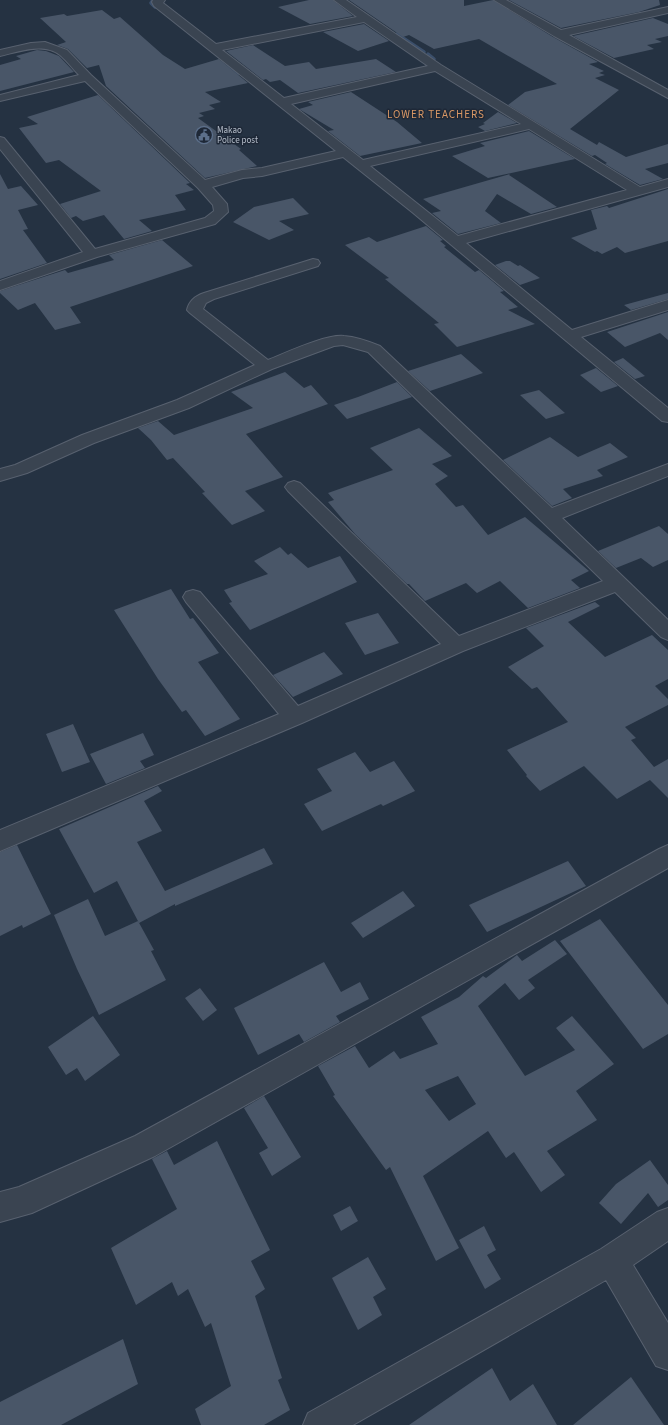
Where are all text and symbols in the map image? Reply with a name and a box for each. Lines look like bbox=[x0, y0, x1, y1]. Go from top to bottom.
district label: LOWER TEACHERS bbox=[387, 107, 485, 122]
place label: Makao Police post bbox=[217, 124, 258, 147]
public building icon: Makao Police post bbox=[194, 125, 214, 145]

